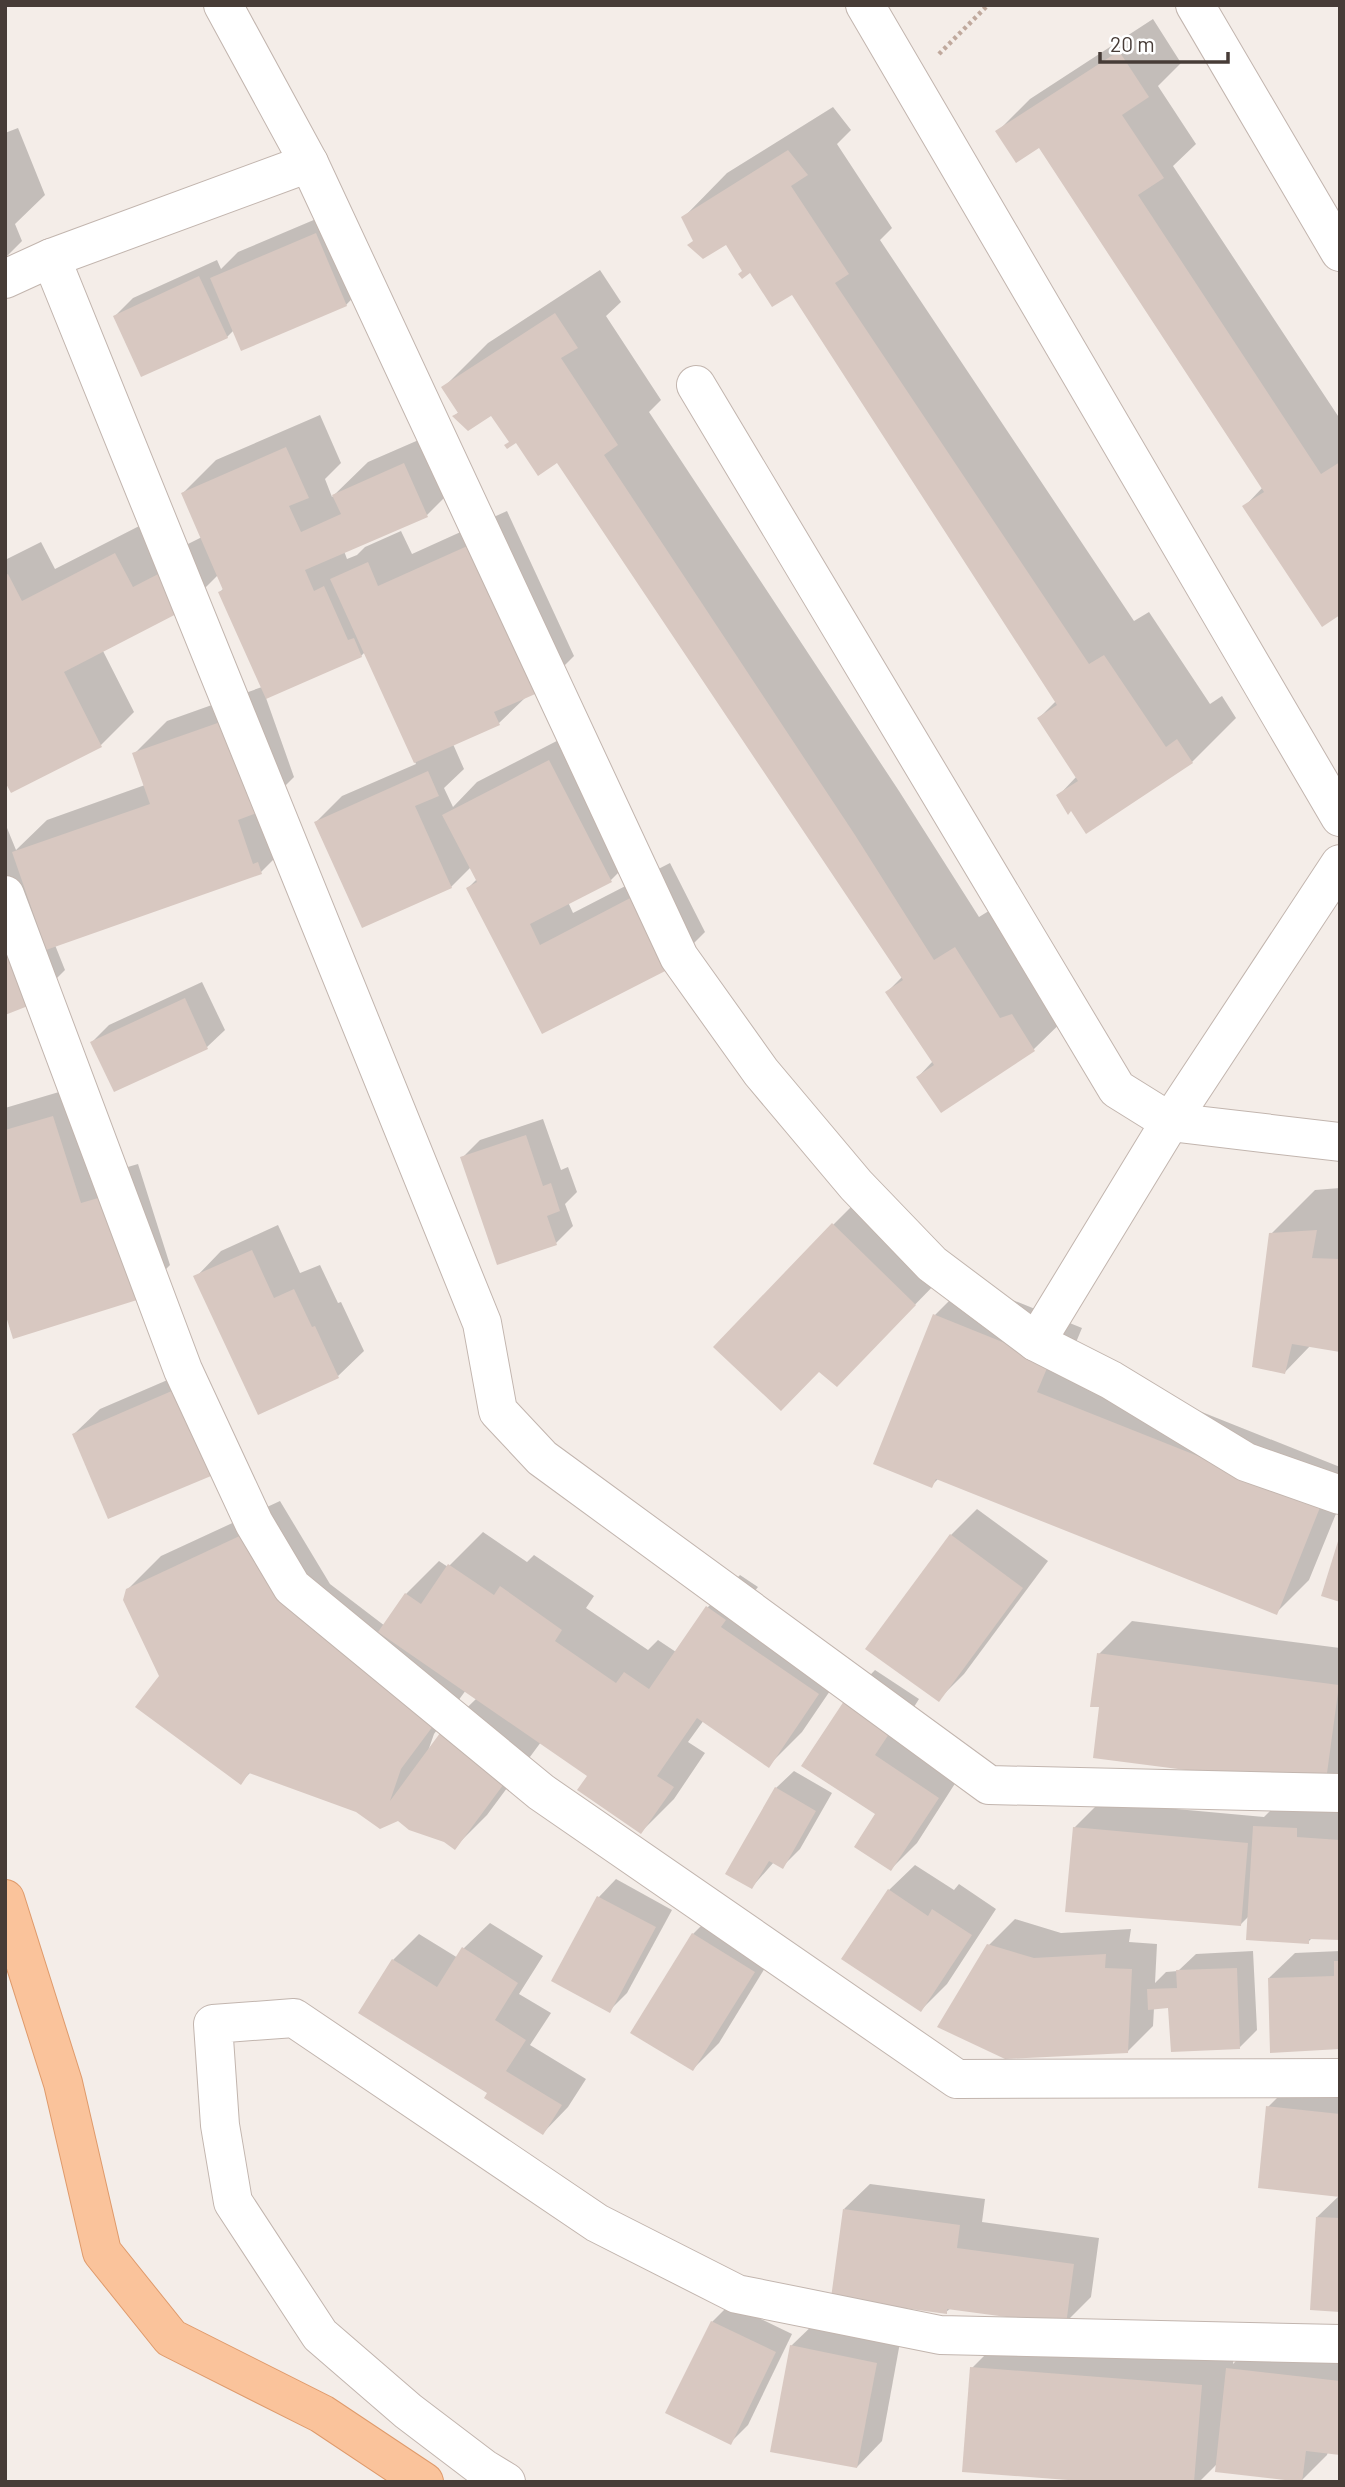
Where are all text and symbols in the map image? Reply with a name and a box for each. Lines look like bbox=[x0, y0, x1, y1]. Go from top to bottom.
scale bar bbox=[1100, 21, 1228, 65]
text: 20 m bbox=[1110, 31, 1155, 56]

